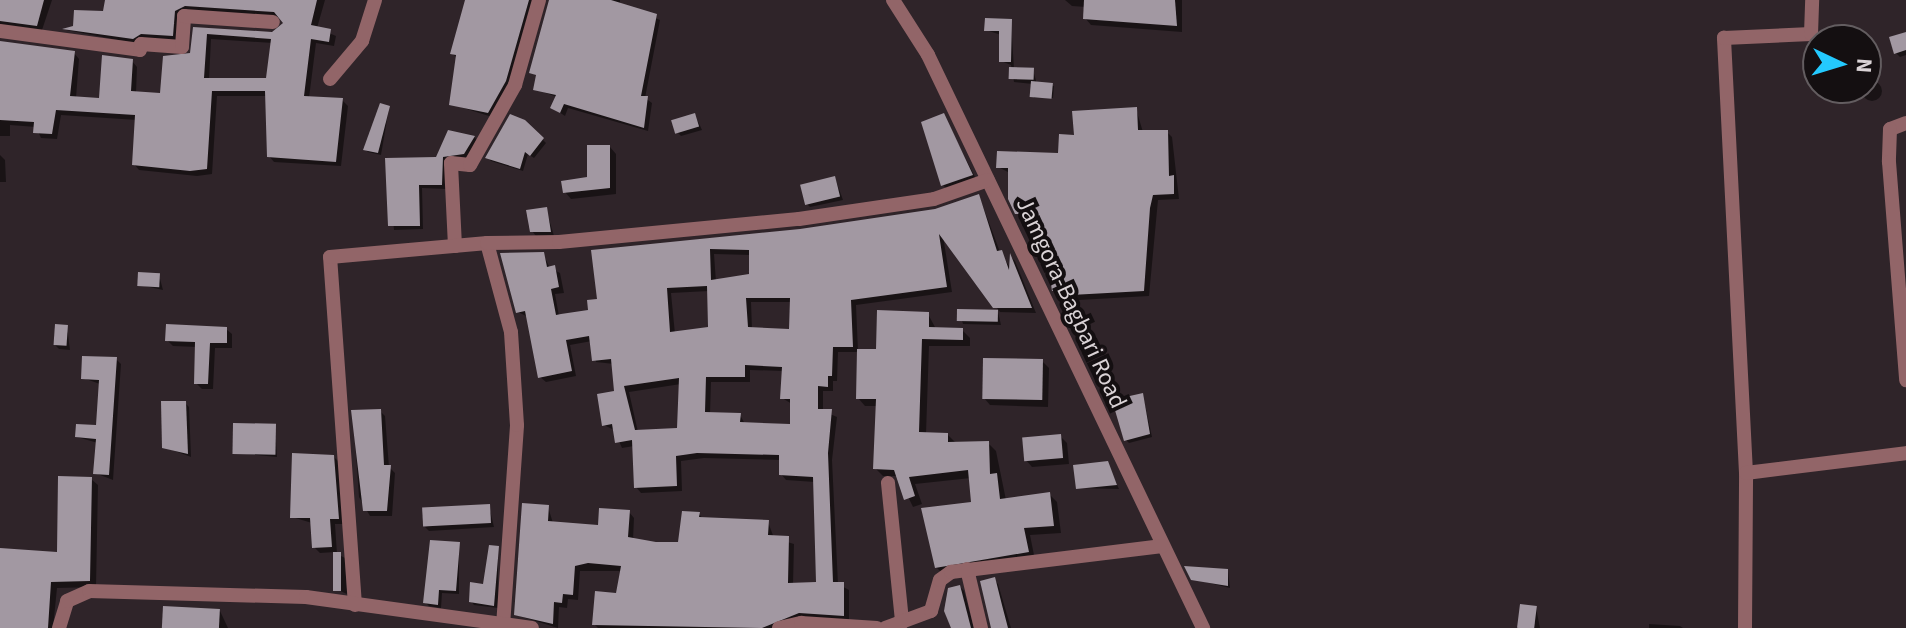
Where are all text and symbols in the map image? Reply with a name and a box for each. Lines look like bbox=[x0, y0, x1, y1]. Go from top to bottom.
north arrow bbox=[1802, 24, 1882, 104]
text: N bbox=[1847, 57, 1880, 74]
street label: Jamgora-Bagbari Road bbox=[1009, 193, 1133, 413]

